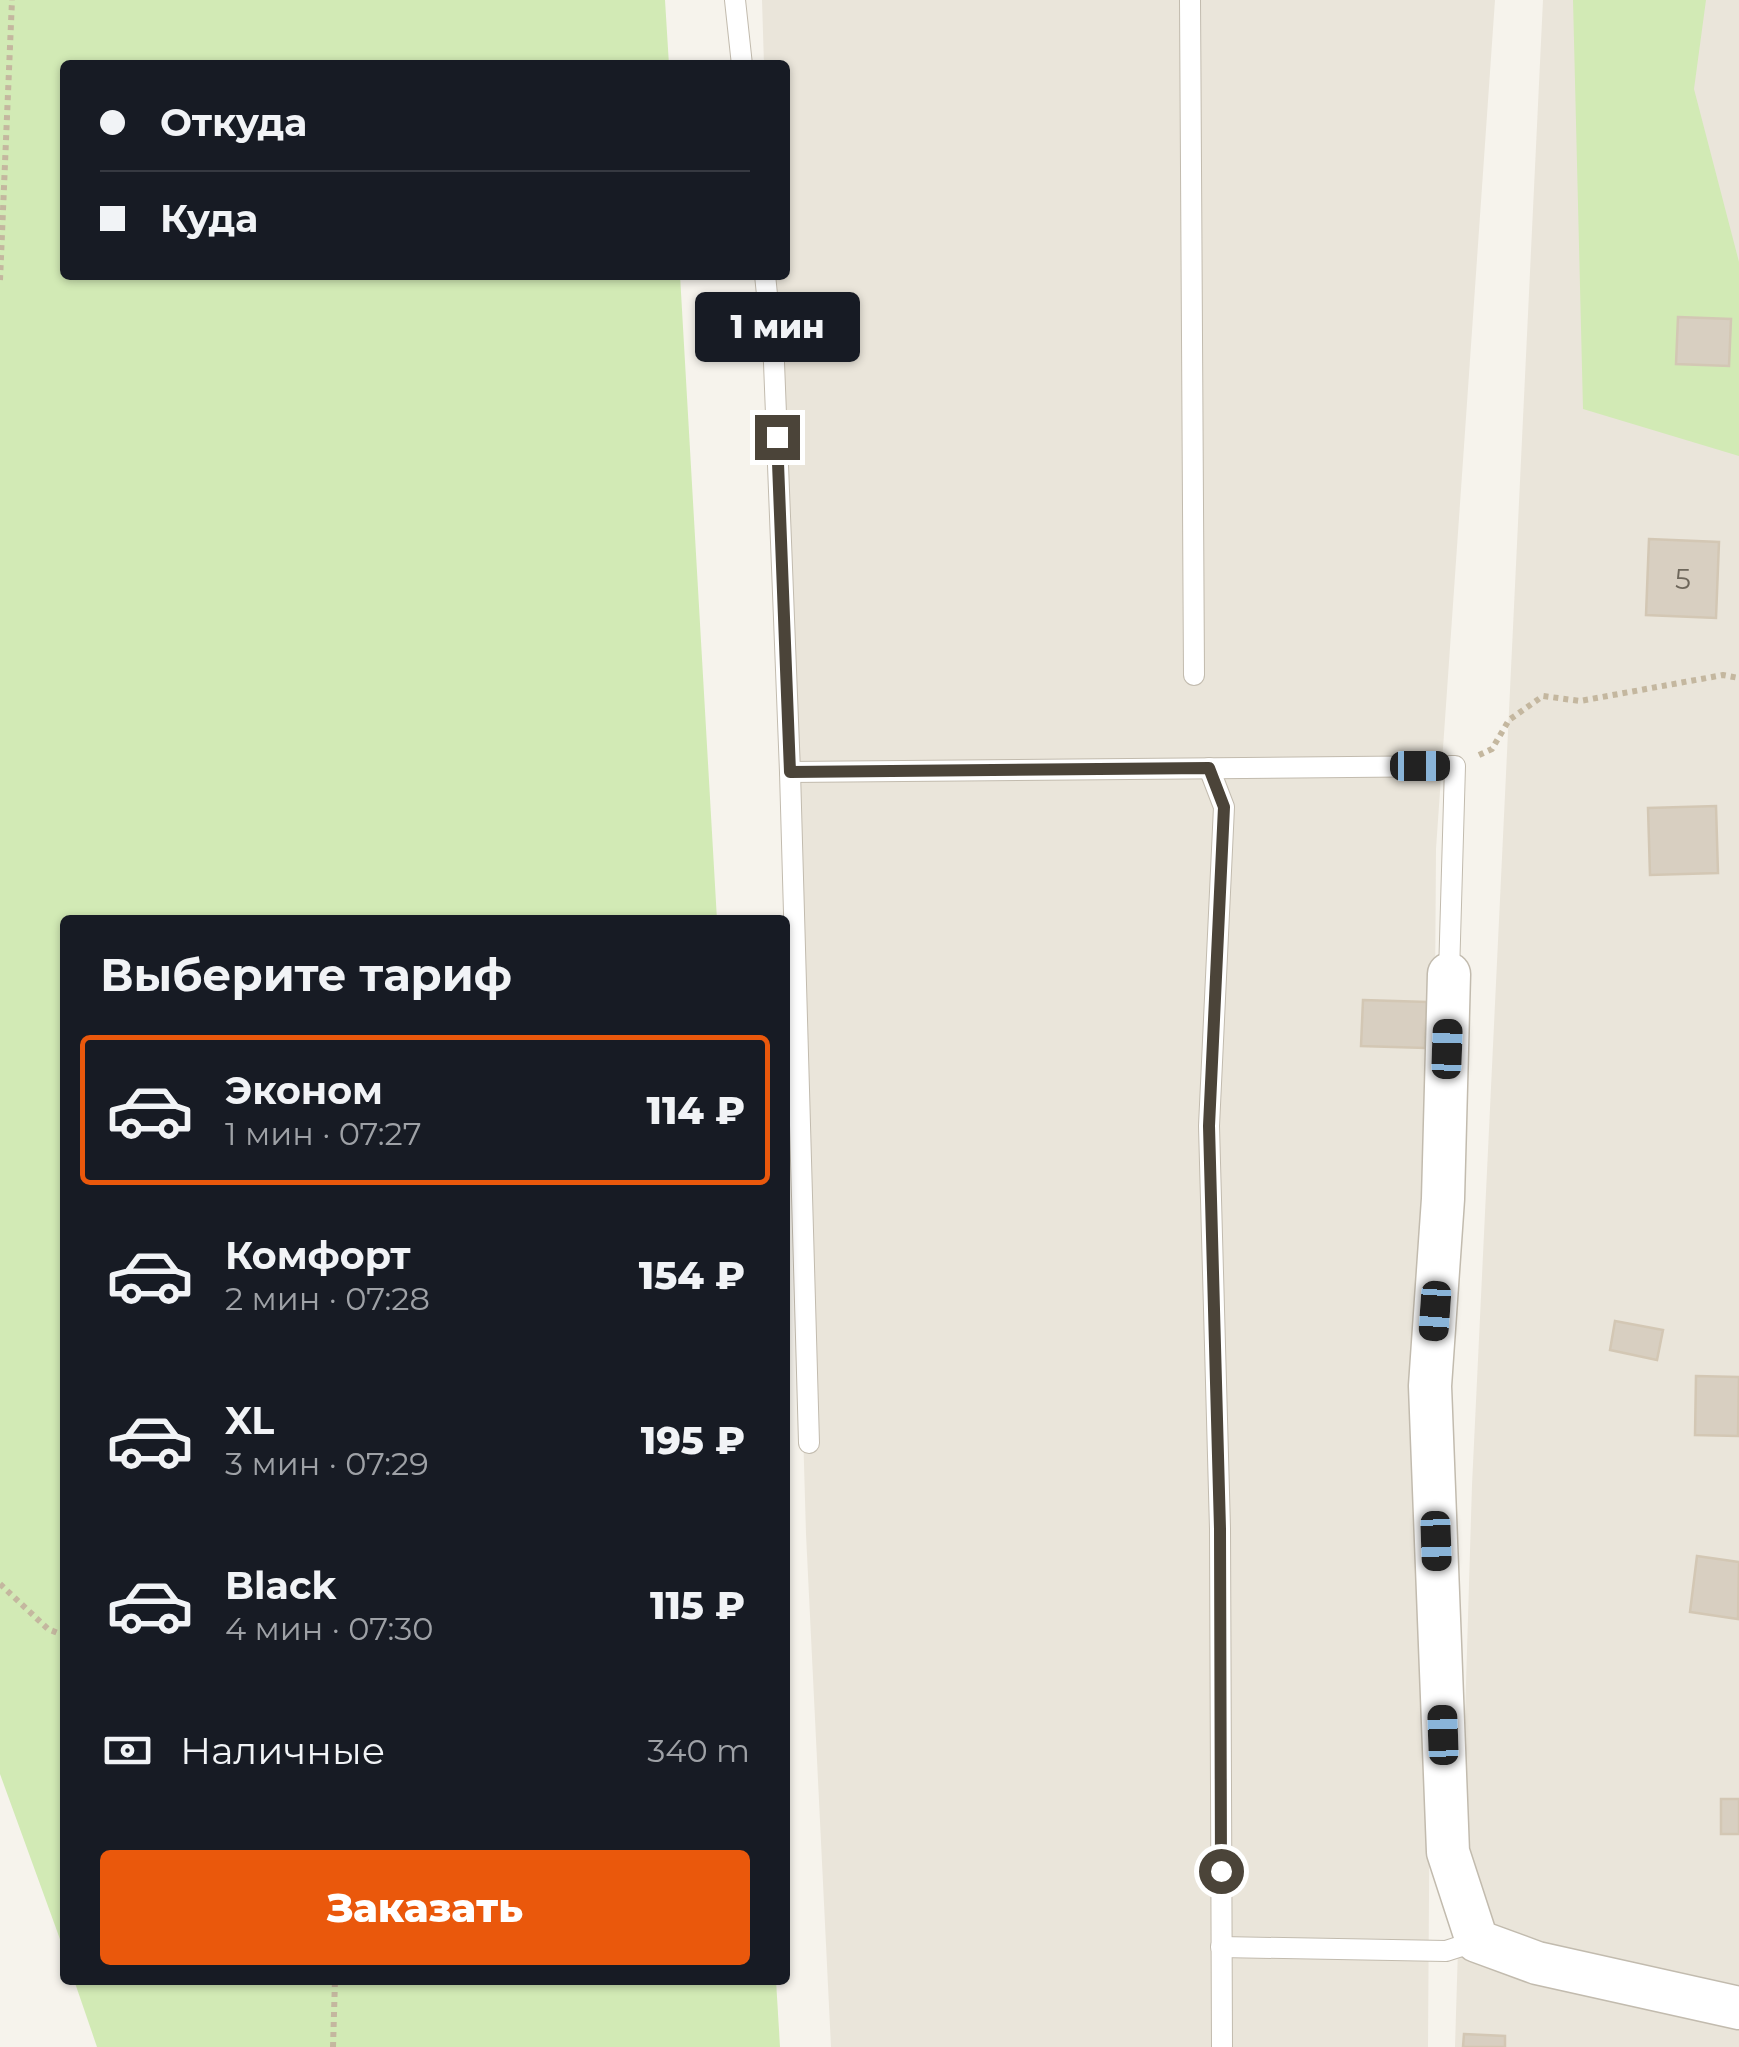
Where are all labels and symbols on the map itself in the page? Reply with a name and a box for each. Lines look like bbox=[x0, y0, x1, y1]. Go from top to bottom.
callout: 1 мин bbox=[694, 292, 860, 362]
route end bbox=[755, 415, 800, 460]
house number: 5 bbox=[1675, 562, 1691, 596]
car bbox=[1390, 751, 1450, 781]
car bbox=[1431, 1018, 1463, 1080]
car bbox=[1418, 1280, 1452, 1342]
car bbox=[1420, 1510, 1452, 1572]
car bbox=[1427, 1704, 1459, 1766]
route start bbox=[1199, 1849, 1244, 1894]

